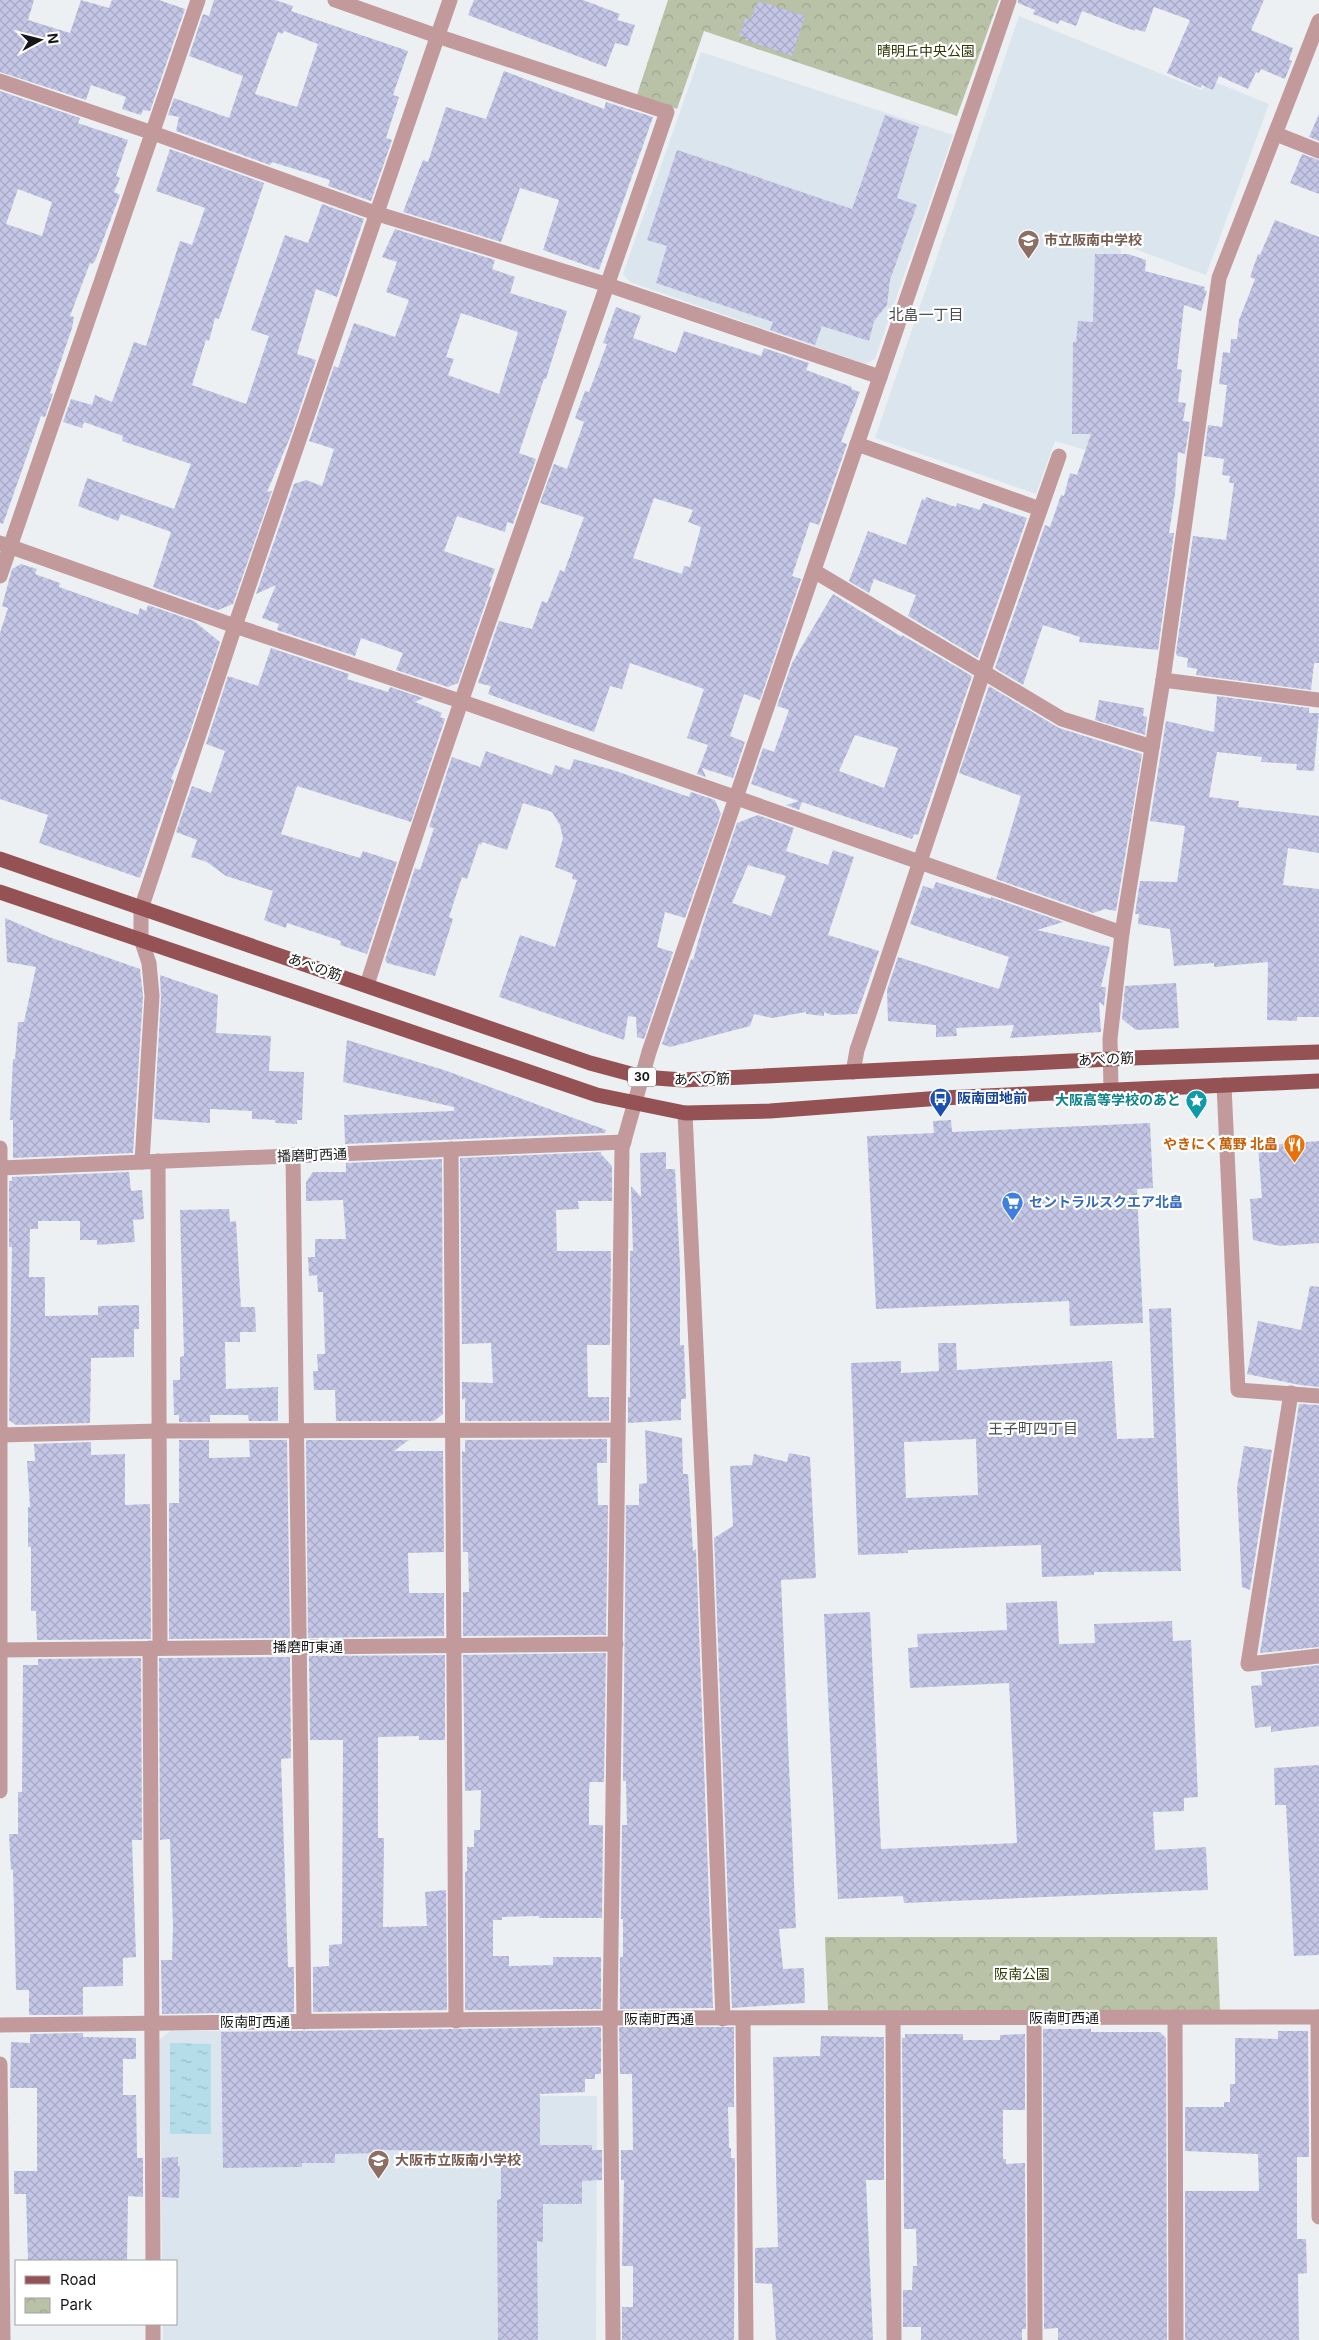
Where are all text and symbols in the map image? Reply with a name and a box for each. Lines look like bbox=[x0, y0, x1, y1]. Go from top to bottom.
north arrow bbox=[15, 15, 65, 65]
text: N bbox=[44, 32, 62, 45]
park label: 晴明丘中央公園 bbox=[877, 42, 975, 59]
school or university icon: 市立阪南中学校 bbox=[1016, 228, 1040, 259]
place label: 市立阪南中学校 bbox=[1044, 231, 1142, 248]
district label: 北畠一丁目 bbox=[888, 305, 964, 324]
street label: あべの筋 bbox=[286, 949, 344, 984]
street label: あべの筋 bbox=[1078, 1049, 1134, 1068]
road number: 30 bbox=[628, 1068, 656, 1086]
street label: あべの筋 bbox=[674, 1070, 730, 1087]
bus stop icon: 阪南団地前 bbox=[929, 1086, 953, 1117]
place icon: 大阪高等学校のあと bbox=[1185, 1088, 1209, 1119]
place label: 阪南団地前 bbox=[957, 1089, 1027, 1106]
place label: 大阪高等学校のあと bbox=[1055, 1091, 1181, 1108]
restaurant icon: やきにく萬野 北畠 bbox=[1282, 1132, 1306, 1163]
place label: やきにく萬野 北畠 bbox=[1163, 1135, 1278, 1152]
street label: 播磨町西通 bbox=[277, 1145, 347, 1164]
supermarket icon: セントラルスクエア北畠 bbox=[1001, 1190, 1025, 1221]
place label: セントラルスクエア北畠 bbox=[1029, 1193, 1183, 1210]
district label: 王子町四丁目 bbox=[988, 1419, 1078, 1438]
street label: 播磨町東通 bbox=[273, 1638, 343, 1655]
park label: 阪南公園 bbox=[994, 1965, 1050, 1982]
street label: 阪南町西通 bbox=[1029, 2009, 1099, 2026]
street label: 阪南町西通 bbox=[624, 2010, 694, 2027]
street label: 阪南町西通 bbox=[220, 2013, 290, 2030]
school or university icon: 大阪市立阪南小学校 bbox=[367, 2148, 391, 2179]
place label: 大阪市立阪南小学校 bbox=[395, 2151, 521, 2168]
legend bbox=[15, 2260, 178, 2325]
text: Road bbox=[60, 2270, 96, 2289]
text: Park bbox=[60, 2295, 93, 2314]

